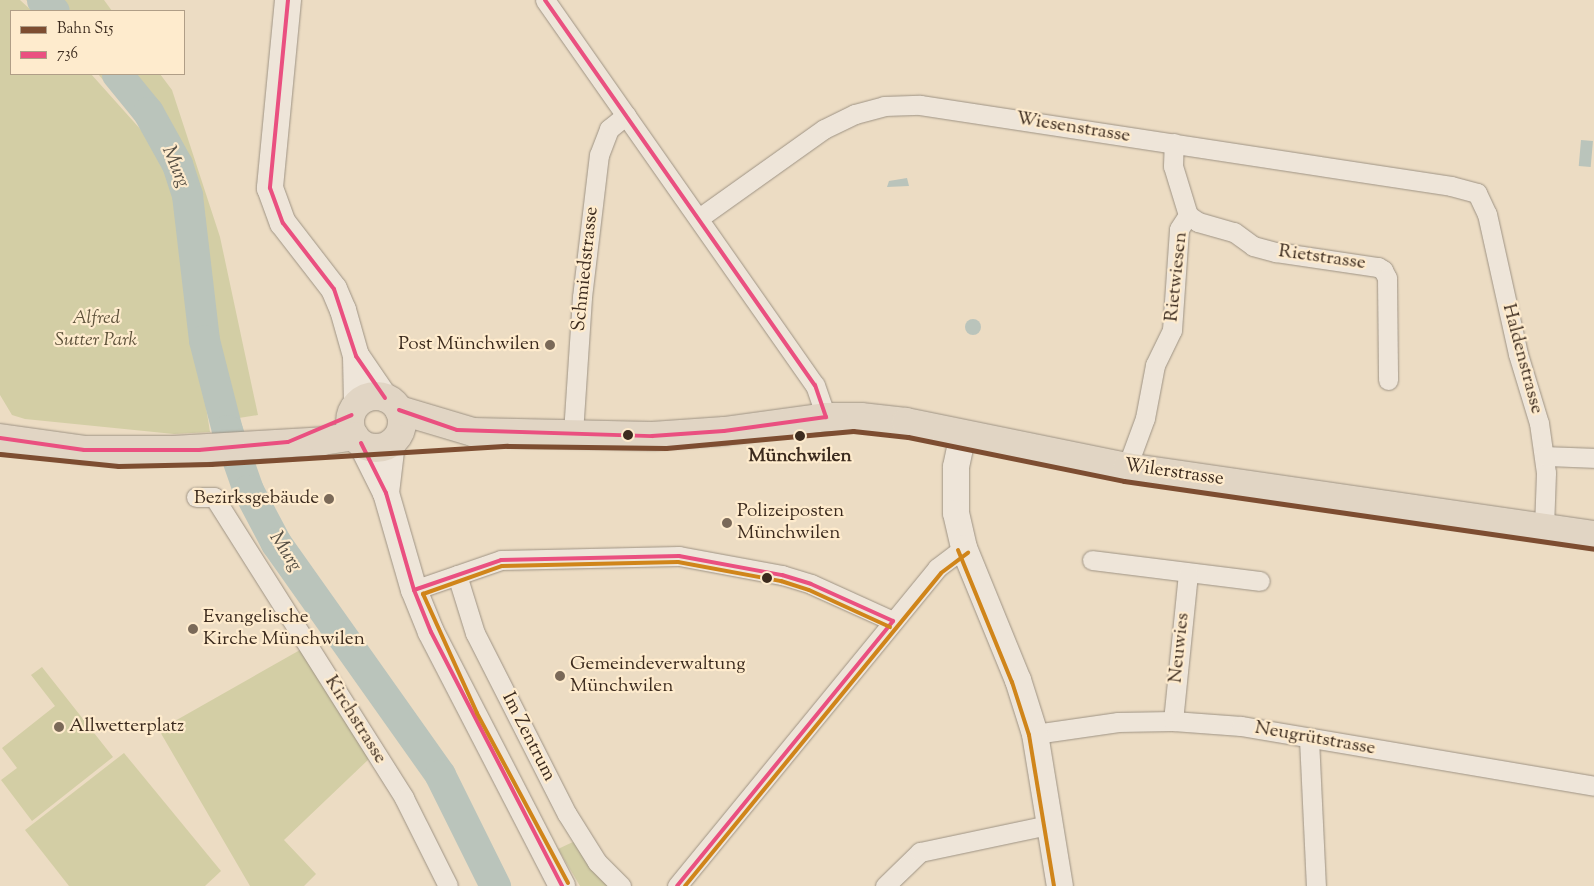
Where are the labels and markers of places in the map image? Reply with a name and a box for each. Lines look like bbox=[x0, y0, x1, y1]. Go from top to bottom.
place label: Post Münchwilen bbox=[398, 334, 540, 356]
marker: Post Münchwilen bbox=[544, 339, 556, 351]
marker: Münchwilen bbox=[793, 429, 807, 443]
unlabelled marker bbox=[623, 430, 633, 440]
place label: Münchwilen bbox=[748, 446, 852, 468]
place label: Bezirksgebäude bbox=[194, 488, 319, 510]
marker: Bezirksgebäude bbox=[323, 493, 335, 505]
place label: Polizeiposten Münchwilen bbox=[737, 501, 844, 545]
marker: Polizeiposten Münchwilen bbox=[721, 517, 733, 529]
unlabelled marker bbox=[762, 573, 772, 583]
place label: Evangelische Kirche Münchwilen bbox=[203, 607, 365, 651]
marker: Evangelische Kirche Münchwilen bbox=[187, 623, 199, 635]
place label: Gemeindeverwaltung Münchwilen bbox=[570, 654, 746, 698]
marker: Gemeindeverwaltung Münchwilen bbox=[554, 670, 566, 682]
place label: Allwetterplatz bbox=[69, 716, 184, 738]
marker: Allwetterplatz bbox=[53, 721, 65, 733]

